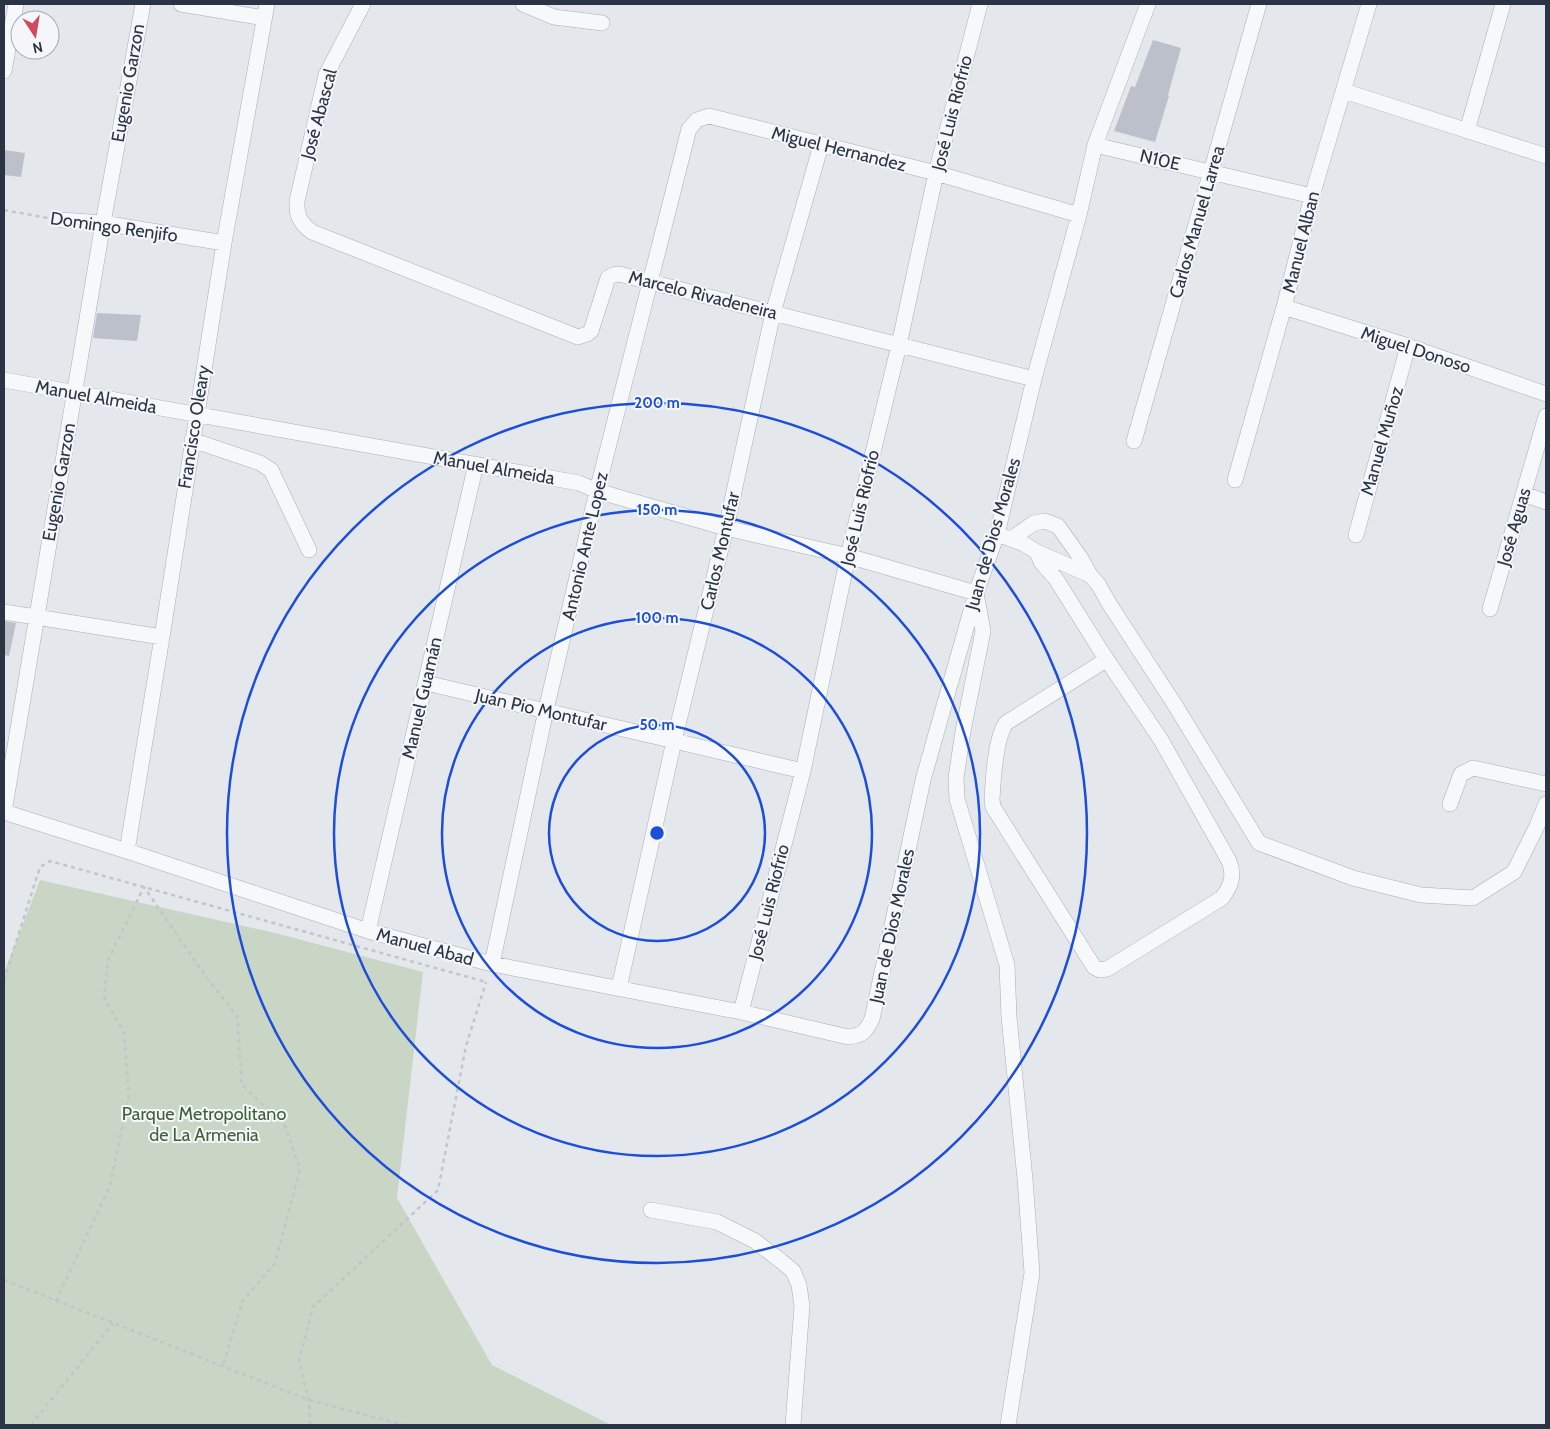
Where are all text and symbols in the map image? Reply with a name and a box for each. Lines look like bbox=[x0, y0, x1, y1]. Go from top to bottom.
north arrow bbox=[10, 10, 60, 60]
street label: Eugenio Garzon bbox=[107, 22, 149, 144]
text: N bbox=[31, 38, 44, 58]
street label: José Luis Riofrio bbox=[927, 53, 977, 174]
street label: José Abascal bbox=[296, 65, 342, 163]
street label: Miguel Hernandez bbox=[769, 122, 909, 176]
street label: Carlos Manuel Larrea bbox=[1165, 143, 1229, 301]
street label: N10E bbox=[1138, 145, 1183, 175]
street label: Manuel Alban bbox=[1278, 189, 1324, 295]
street label: Domingo Renjifo bbox=[49, 207, 179, 247]
street label: Marcelo Rivadeneira bbox=[626, 266, 780, 324]
street label: Miguel Donoso bbox=[1358, 322, 1474, 378]
street label: Francisco Oleary bbox=[173, 364, 215, 490]
street label: Manuel Almeida bbox=[34, 376, 159, 419]
street label: Manuel Muñoz bbox=[1356, 384, 1408, 498]
text: 200 m bbox=[634, 394, 680, 412]
street label: Eugenio Garzon bbox=[38, 421, 80, 543]
street label: Manuel Almeida bbox=[432, 447, 557, 490]
street label: José Luis Riofrio bbox=[836, 448, 884, 569]
street label: Juan de Dios Morales bbox=[960, 455, 1025, 614]
street label: Antonio Ante Lopez bbox=[557, 469, 613, 622]
street label: José Aguas bbox=[1492, 485, 1536, 570]
street label: Carlos Montufar bbox=[696, 489, 744, 612]
text: 150 m bbox=[637, 501, 677, 519]
text: 100 m bbox=[635, 609, 679, 627]
street label: Manuel Guamán bbox=[397, 635, 447, 761]
street label: Juan Pio Montufar bbox=[472, 684, 609, 736]
text: 50 m bbox=[639, 716, 675, 734]
centre of rings bbox=[648, 824, 666, 842]
street label: José Luis Riofrio bbox=[744, 842, 794, 963]
street label: Juan de Dios Morales bbox=[865, 847, 919, 1006]
street label: Manuel Abad bbox=[374, 923, 476, 971]
park label: Parque Metropolitano de La Armenia bbox=[122, 1103, 286, 1146]

